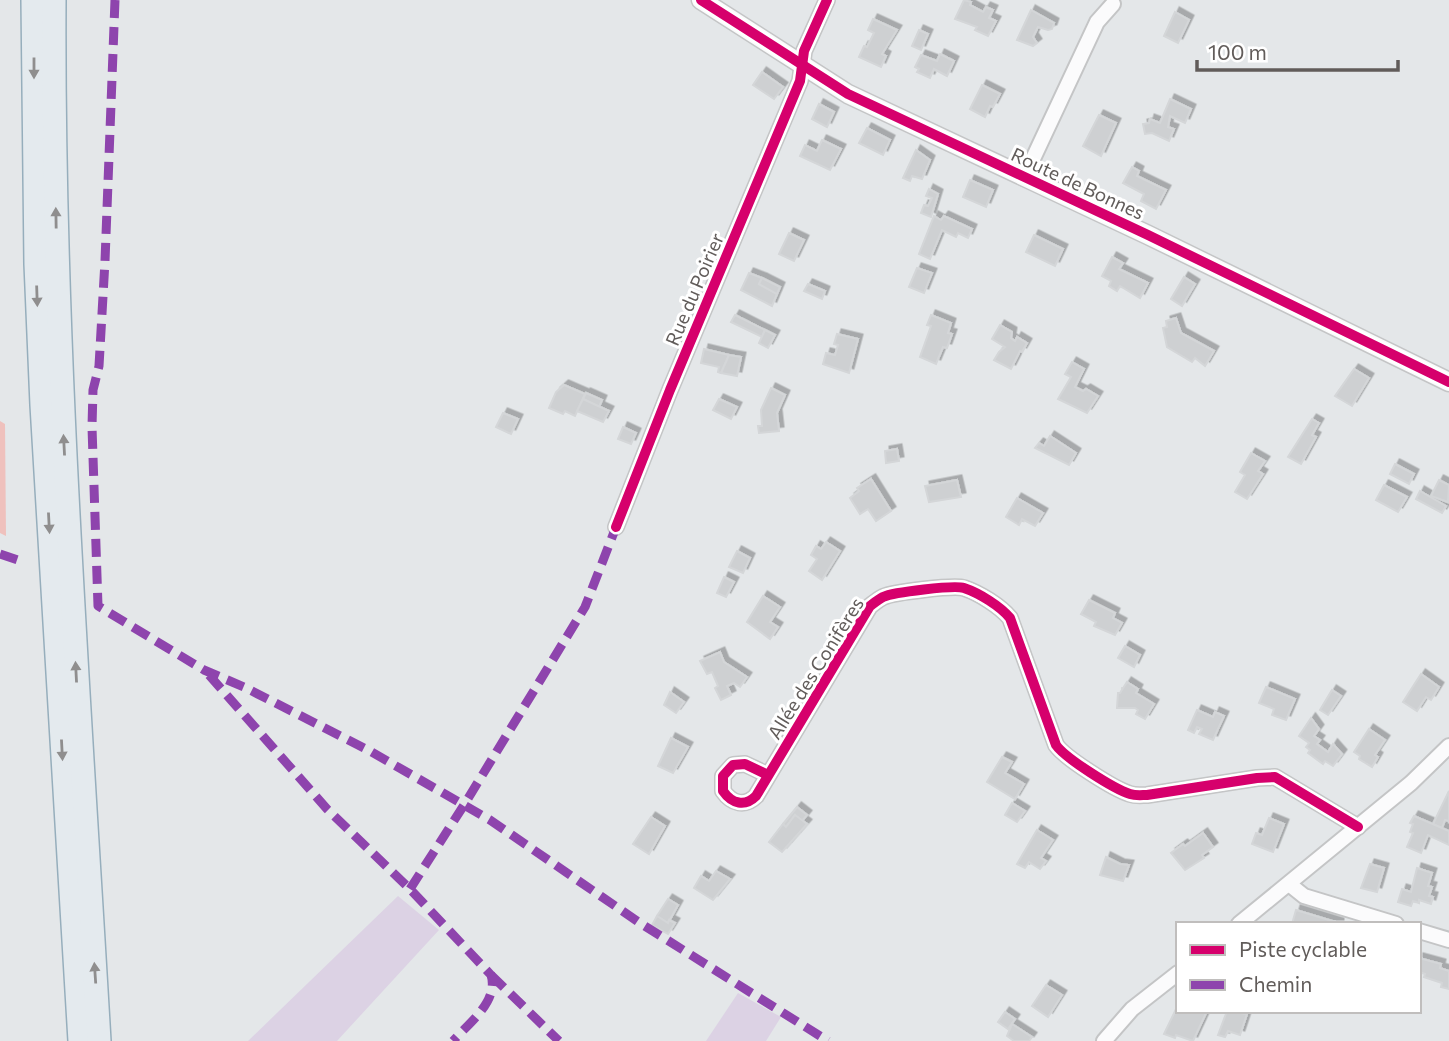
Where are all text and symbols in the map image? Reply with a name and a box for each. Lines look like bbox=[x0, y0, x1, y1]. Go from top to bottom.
scale bar bbox=[1197, 28, 1398, 72]
text: 100 m bbox=[1208, 39, 1267, 64]
one-way arrow bbox=[28, 57, 40, 79]
street label: Route de Bonnes bbox=[1008, 142, 1148, 224]
one-way arrow bbox=[50, 207, 62, 229]
street label: Rue du Poirier bbox=[660, 229, 728, 349]
one-way arrow bbox=[32, 285, 43, 307]
one-way arrow bbox=[58, 434, 69, 456]
one-way arrow bbox=[43, 512, 54, 534]
street label: Allée des Conifères bbox=[762, 593, 868, 743]
one-way arrow bbox=[70, 661, 81, 683]
one-way arrow bbox=[56, 739, 67, 761]
legend bbox=[1176, 922, 1421, 1013]
text: Piste cyclable bbox=[1239, 936, 1367, 961]
one-way arrow bbox=[89, 962, 100, 984]
text: Chemin bbox=[1239, 971, 1312, 996]

